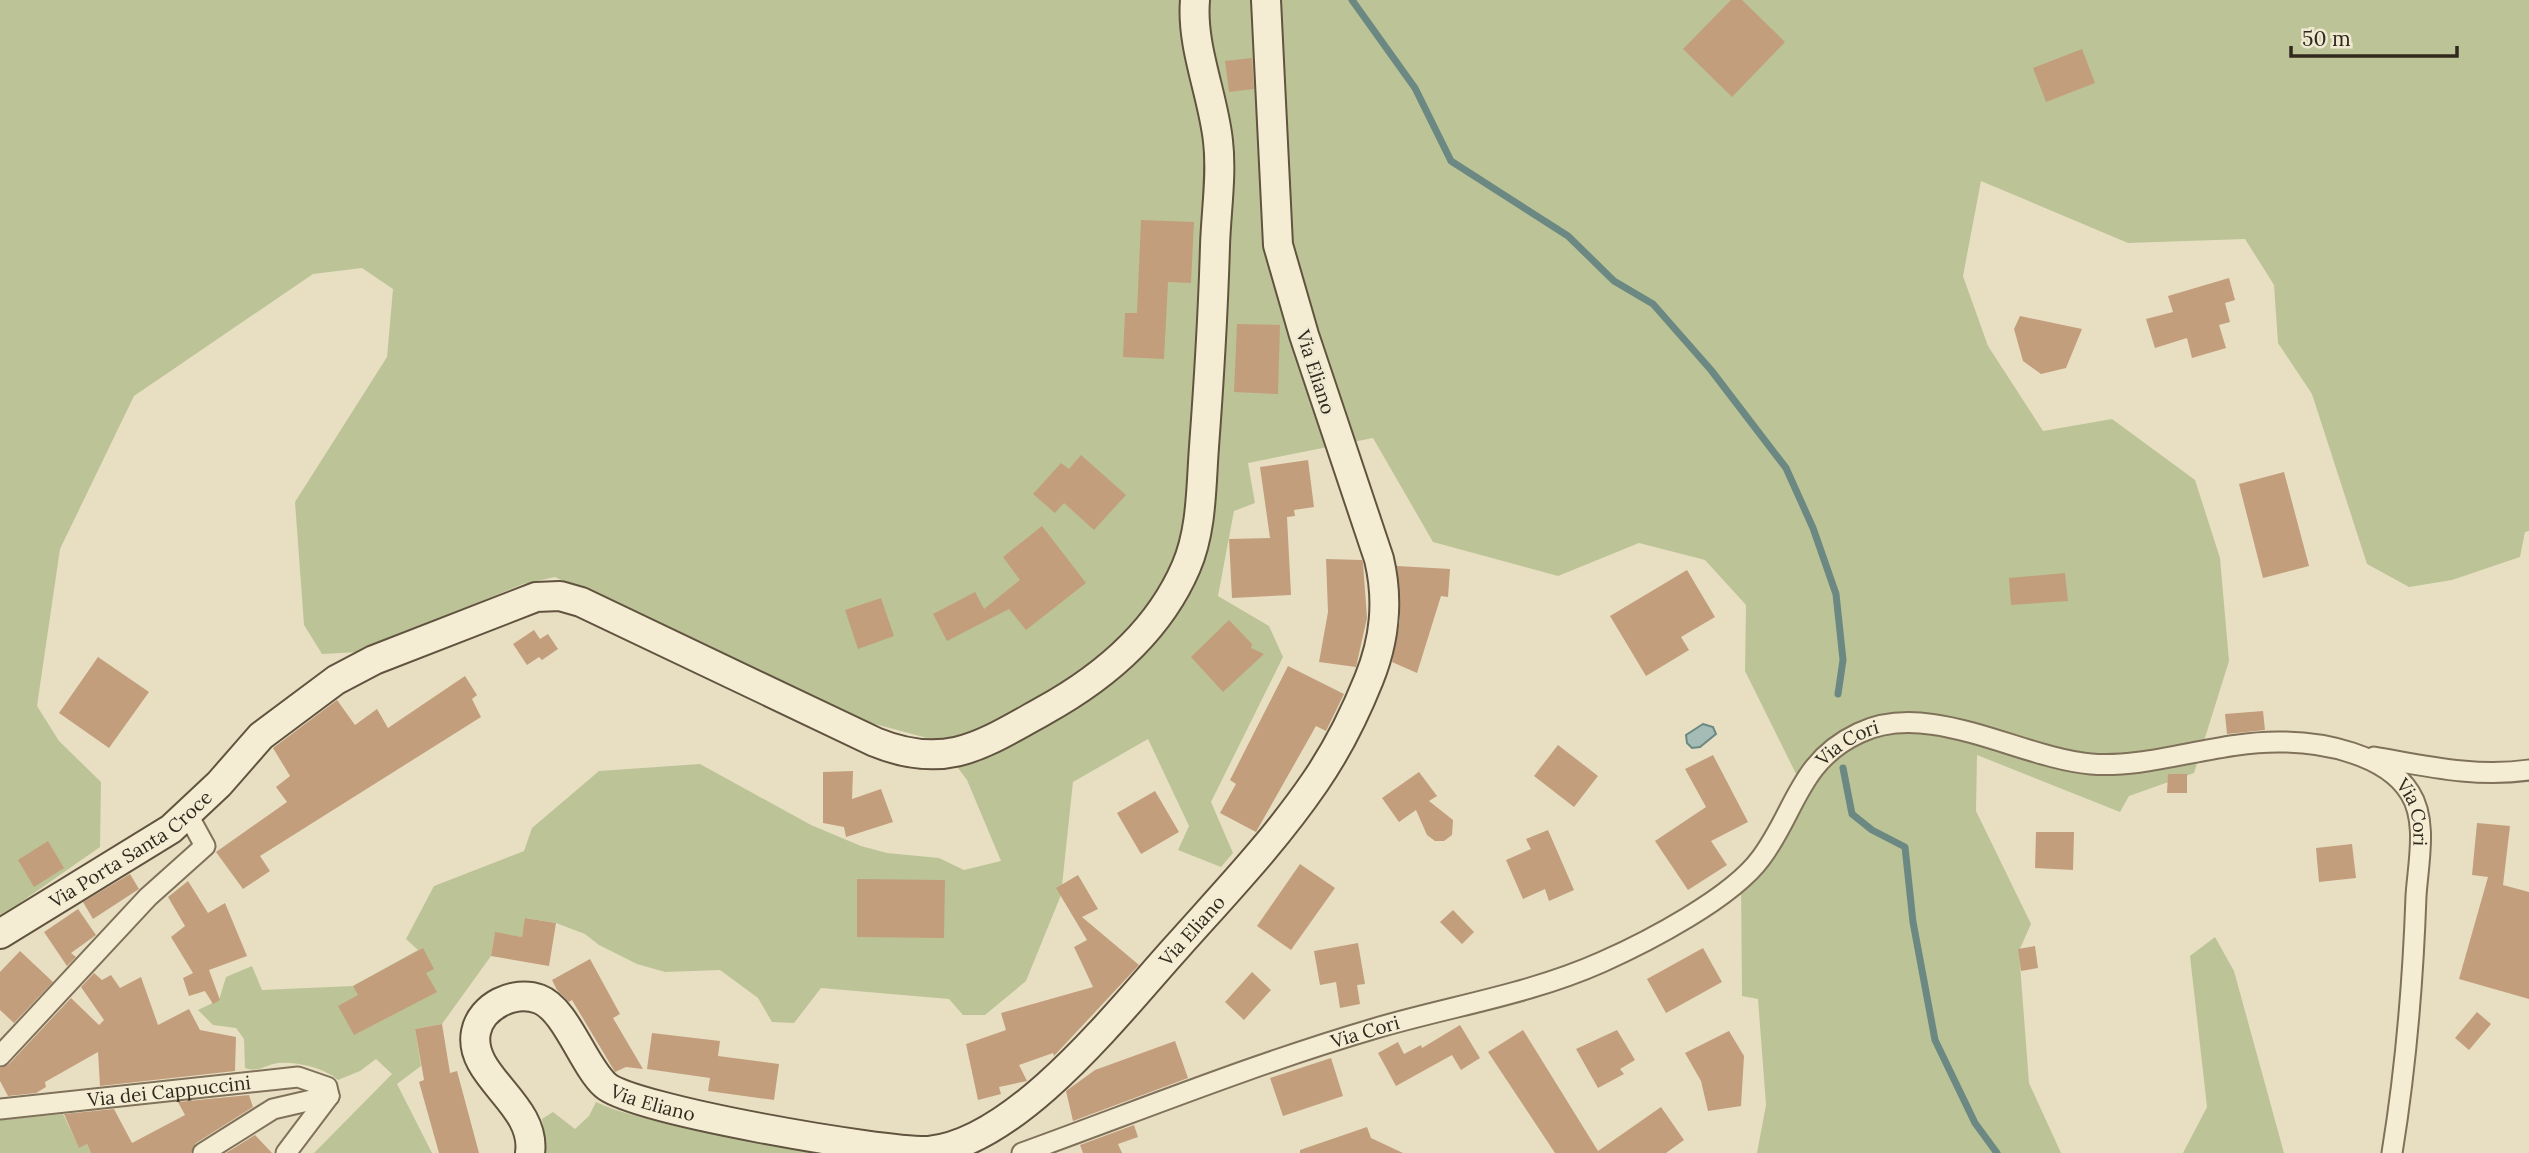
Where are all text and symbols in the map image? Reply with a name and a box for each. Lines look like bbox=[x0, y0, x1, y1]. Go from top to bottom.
scale bar bbox=[2291, 14, 2457, 58]
text: 50 m bbox=[2302, 25, 2351, 52]
street label: Via Eliano bbox=[1291, 326, 1341, 417]
street label: Via Cori bbox=[1810, 714, 1881, 771]
street label: Via Cori bbox=[2391, 772, 2433, 846]
street label: Via Porta Santa Croce bbox=[44, 785, 217, 913]
street label: Via Eliano bbox=[1153, 890, 1230, 972]
street label: Via Cori bbox=[1327, 1010, 1402, 1053]
street label: Via dei Cappuccini bbox=[85, 1070, 252, 1112]
street label: Via Eliano bbox=[606, 1078, 698, 1126]

